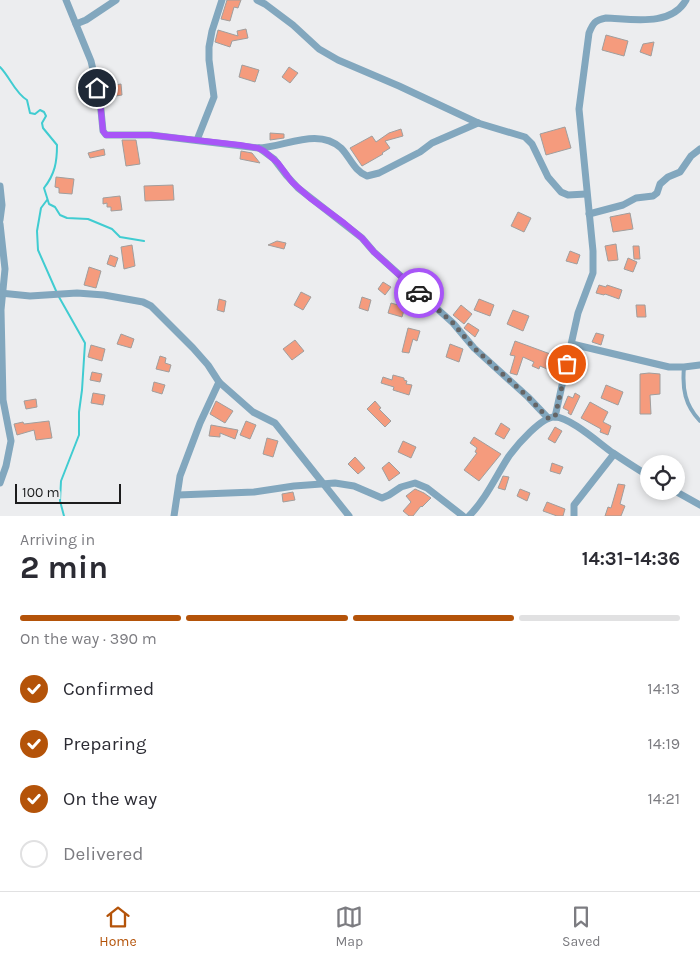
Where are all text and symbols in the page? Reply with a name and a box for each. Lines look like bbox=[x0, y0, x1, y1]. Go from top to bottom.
pin bbox=[76, 67, 118, 109]
icon: home bbox=[83, 74, 111, 102]
courier bbox=[394, 268, 444, 318]
icon: car bbox=[405, 279, 433, 307]
pin bbox=[546, 343, 588, 385]
icon: bag bbox=[553, 350, 581, 378]
map controls bbox=[640, 455, 685, 500]
button: locate bbox=[640, 455, 685, 500]
scale bar bbox=[15, 481, 121, 504]
text: 100 m bbox=[22, 484, 60, 501]
text: Arriving in bbox=[20, 530, 95, 549]
text: 14:31–14:36 bbox=[582, 548, 680, 570]
text: 2 min bbox=[20, 549, 108, 586]
text: On the way · 390 m bbox=[20, 629, 157, 648]
icon: check bbox=[20, 675, 48, 703]
text: Confirmed bbox=[63, 678, 154, 700]
text: 14:13 bbox=[647, 679, 680, 698]
icon: check bbox=[20, 730, 48, 758]
text: Preparing bbox=[63, 733, 146, 755]
text: 14:19 bbox=[648, 734, 680, 753]
icon: check bbox=[20, 785, 48, 813]
text: On the way bbox=[63, 788, 157, 810]
text: 14:21 bbox=[648, 789, 680, 808]
text: Delivered bbox=[63, 843, 143, 865]
tab: Home bbox=[99, 903, 137, 950]
tab: Map bbox=[335, 903, 363, 950]
tab: Saved bbox=[562, 903, 601, 950]

